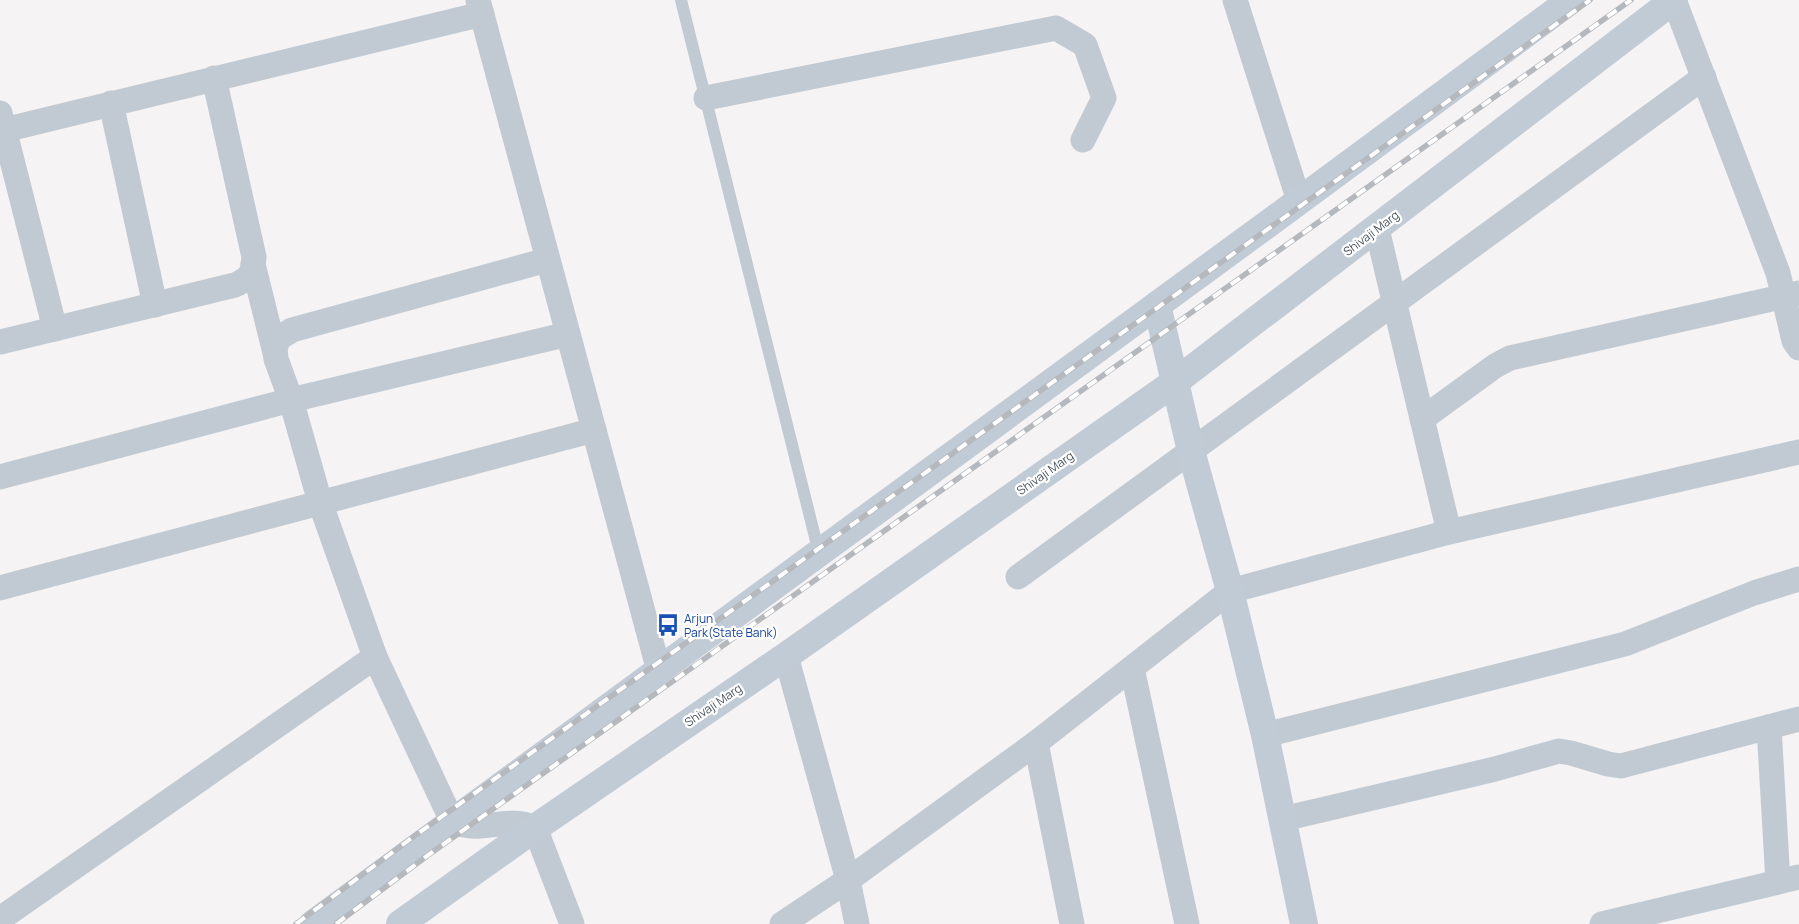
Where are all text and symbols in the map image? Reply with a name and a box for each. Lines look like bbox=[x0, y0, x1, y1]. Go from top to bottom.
street label: Shivaji Marg bbox=[1340, 206, 1402, 260]
street label: Shivaji Marg bbox=[1013, 447, 1077, 499]
place label: Arjun Park(State Bank) bbox=[684, 610, 778, 641]
bus stop icon: Arjun Park(State Bank) bbox=[655, 612, 681, 638]
street label: Shivaji Marg bbox=[681, 680, 745, 730]

